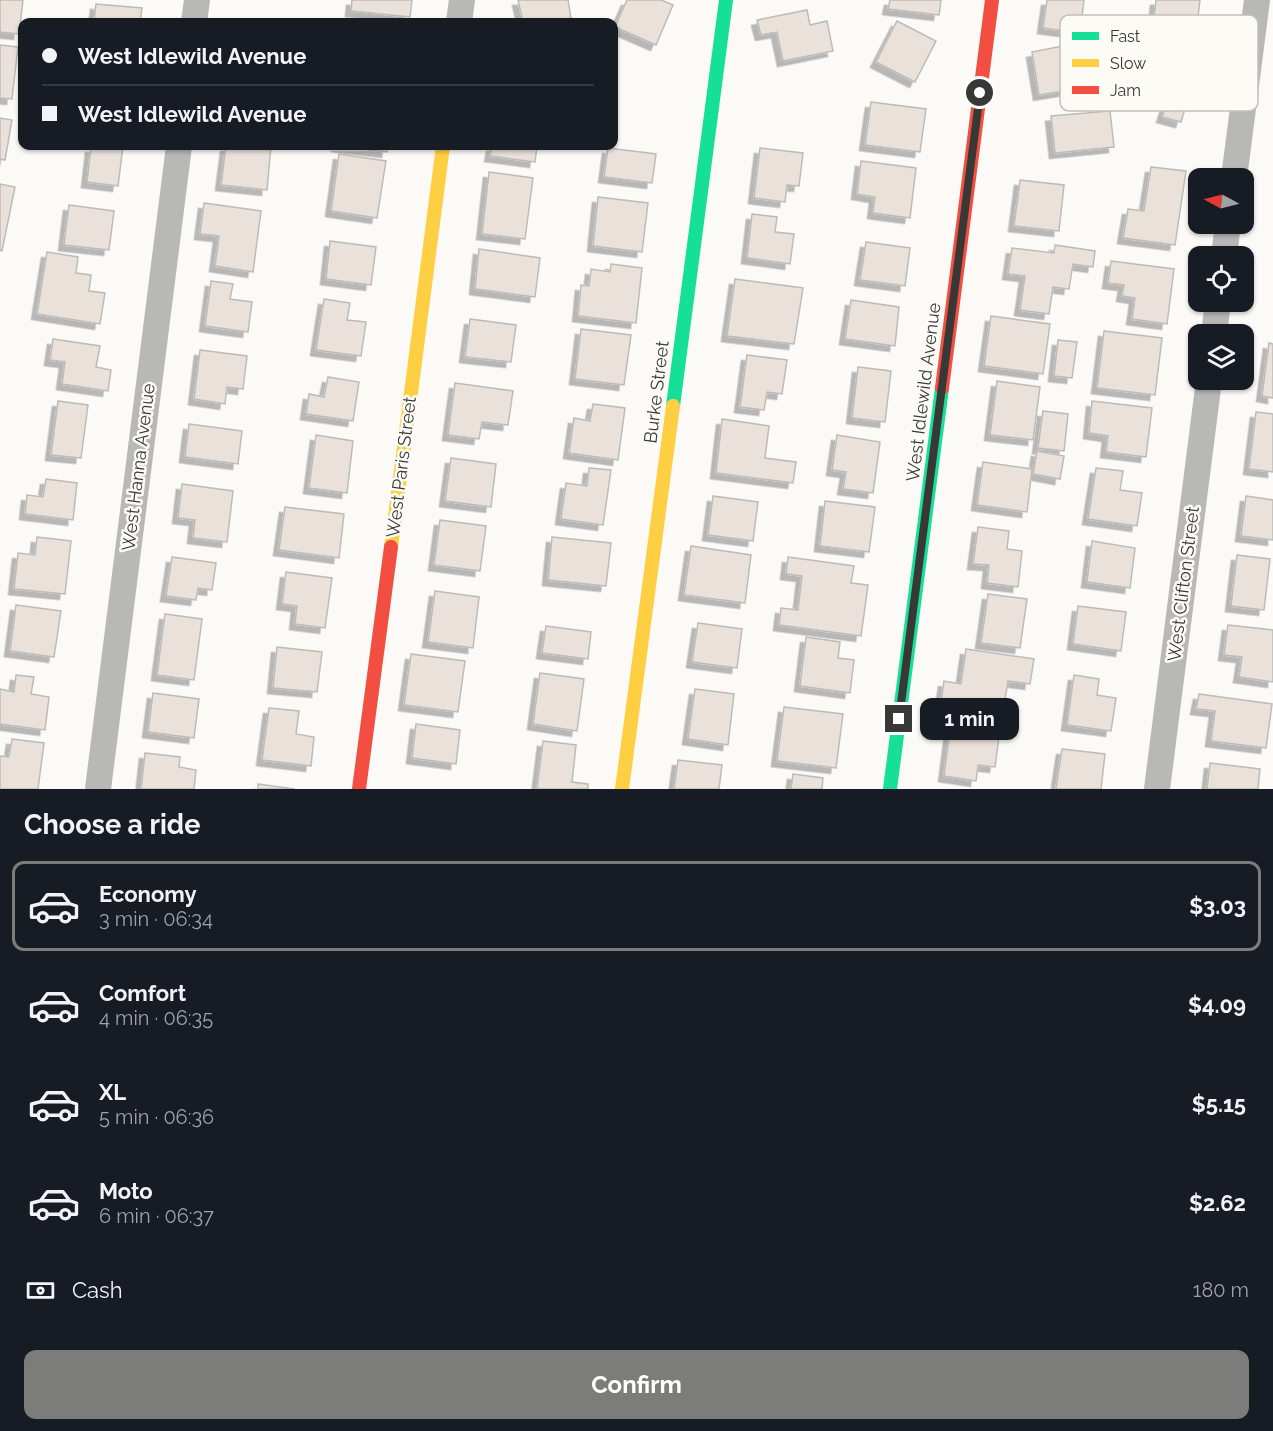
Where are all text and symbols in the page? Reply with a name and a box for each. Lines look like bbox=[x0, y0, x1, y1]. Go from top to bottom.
legend bbox=[1060, 15, 1258, 111]
text: Fast bbox=[1110, 27, 1141, 46]
text: West Idlewild Avenue bbox=[78, 43, 306, 69]
text: Slow bbox=[1110, 54, 1146, 73]
route start bbox=[966, 79, 993, 106]
text: Jam bbox=[1110, 81, 1141, 100]
text: West Idlewild Avenue bbox=[78, 101, 306, 127]
north arrow bbox=[1188, 168, 1254, 234]
map controls bbox=[1188, 168, 1254, 390]
button: locate bbox=[1188, 246, 1254, 312]
street label: West Idlewild Avenue bbox=[902, 301, 944, 483]
button: layers bbox=[1188, 324, 1254, 390]
street label: Burke Street bbox=[639, 340, 673, 444]
street label: West Hanna Avenue bbox=[117, 382, 159, 552]
street label: West Paris Street bbox=[382, 395, 420, 539]
street label: West Clifton Street bbox=[1163, 505, 1203, 663]
callout: 1 min bbox=[920, 698, 1019, 740]
route end bbox=[885, 705, 912, 732]
text: 1 min bbox=[944, 707, 995, 731]
text: Choose a ride bbox=[24, 809, 200, 840]
icon: car bbox=[27, 879, 81, 933]
text: Economy bbox=[99, 881, 197, 907]
text: $3.03 bbox=[1189, 893, 1246, 919]
text: 3 min · 06:34 bbox=[99, 907, 213, 931]
icon: car bbox=[27, 978, 81, 1032]
text: Comfort bbox=[99, 980, 186, 1006]
text: $4.09 bbox=[1188, 992, 1246, 1018]
text: 4 min · 06:35 bbox=[99, 1006, 213, 1030]
icon: car bbox=[27, 1077, 81, 1131]
text: XL bbox=[99, 1079, 126, 1105]
text: $5.15 bbox=[1192, 1091, 1246, 1117]
text: 5 min · 06:36 bbox=[99, 1105, 214, 1129]
icon: car bbox=[27, 1176, 81, 1230]
text: Moto bbox=[99, 1178, 153, 1204]
text: $2.62 bbox=[1189, 1190, 1246, 1216]
text: 6 min · 06:37 bbox=[99, 1204, 214, 1228]
icon: cash bbox=[24, 1274, 57, 1307]
text: Cash bbox=[72, 1277, 123, 1303]
text: 180 m bbox=[1193, 1278, 1249, 1302]
button: Confirm bbox=[24, 1350, 1249, 1419]

